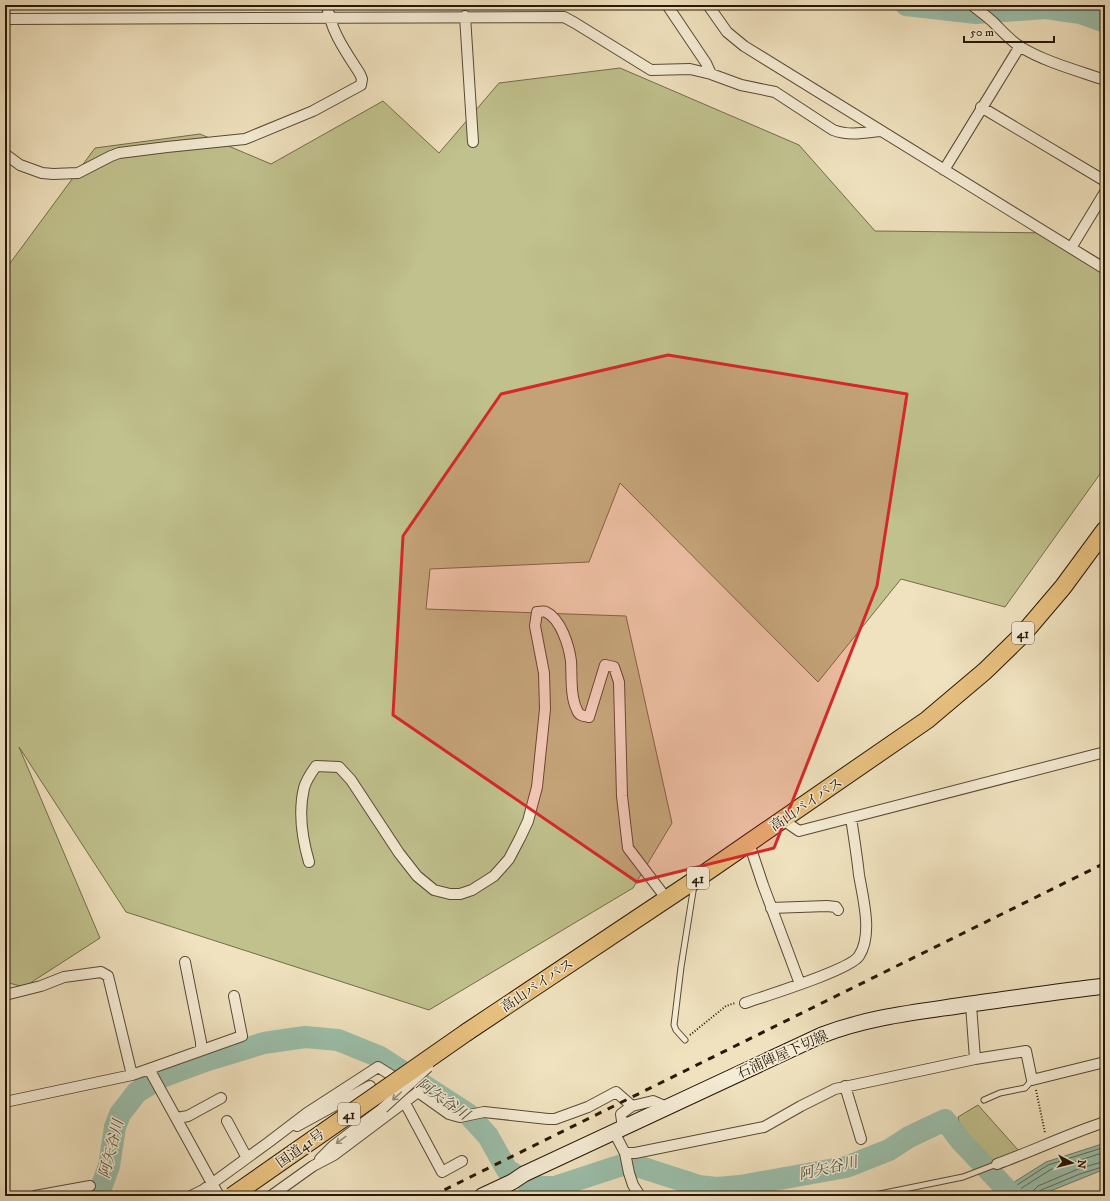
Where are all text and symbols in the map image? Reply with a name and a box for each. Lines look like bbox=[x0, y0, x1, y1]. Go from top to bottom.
scale bar bbox=[964, 18, 1054, 44]
text: 50 m bbox=[970, 25, 994, 40]
road number: 41 bbox=[1012, 622, 1034, 644]
street label: 高山バイパス bbox=[767, 774, 846, 836]
road number: 41 bbox=[687, 867, 709, 889]
street label: 高山バイパス bbox=[498, 955, 577, 1017]
street label: 石浦陣屋下切線 bbox=[734, 1027, 831, 1083]
water label: 阿矢谷川 bbox=[413, 1074, 474, 1126]
one-way arrow bbox=[391, 1092, 402, 1101]
road number: 41 bbox=[338, 1103, 360, 1125]
water label: 阿矢谷川 bbox=[95, 1116, 128, 1181]
street label: 国道41号 bbox=[273, 1126, 328, 1172]
one-way arrow bbox=[335, 1136, 346, 1144]
north arrow bbox=[1052, 1143, 1092, 1183]
water label: 阿矢谷川 bbox=[797, 1152, 861, 1184]
text: N bbox=[1073, 1159, 1088, 1169]

